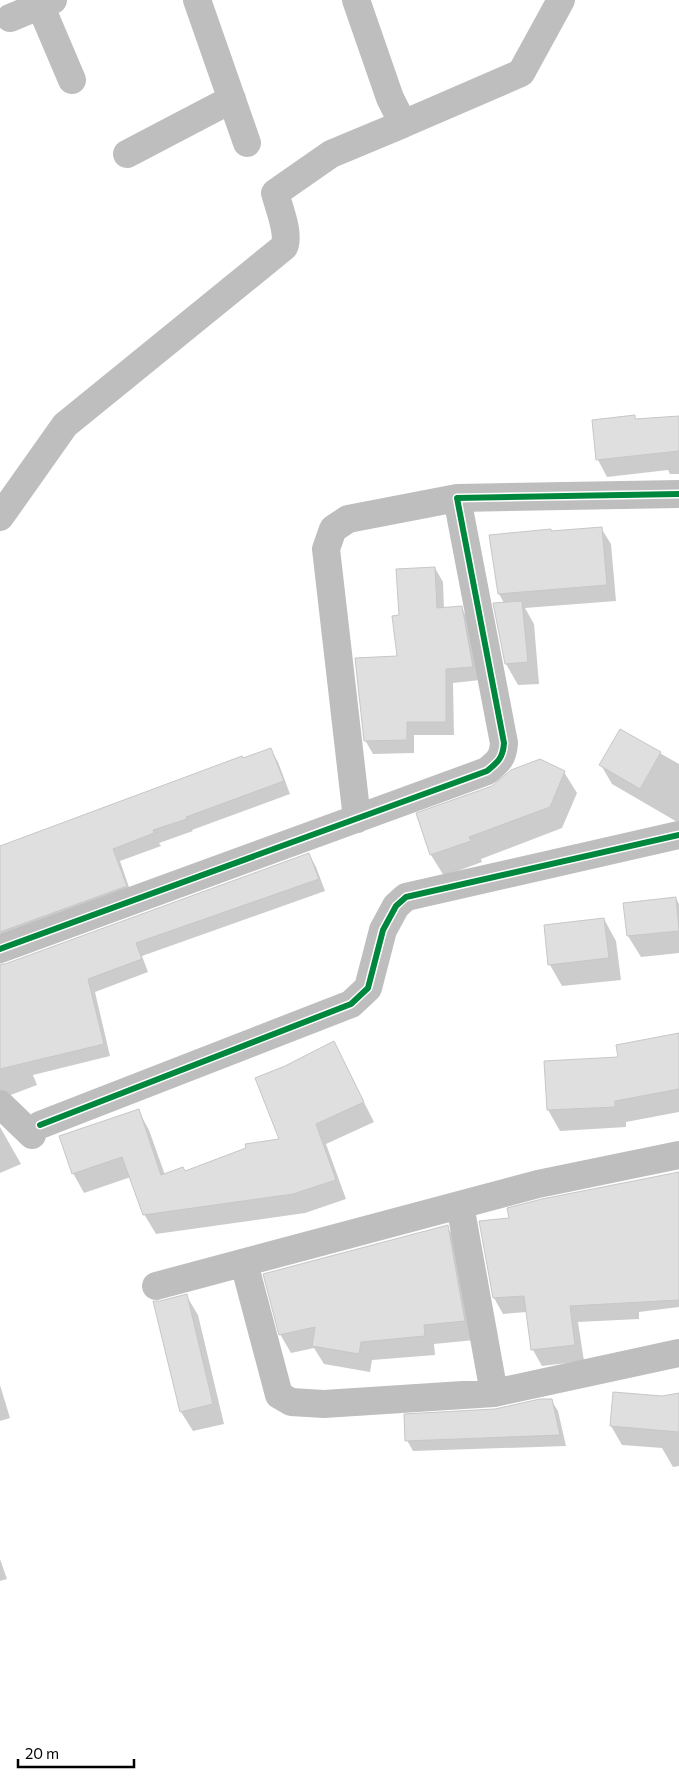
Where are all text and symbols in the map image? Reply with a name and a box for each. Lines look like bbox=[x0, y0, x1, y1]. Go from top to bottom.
scale bar bbox=[18, 1736, 134, 1768]
text: 20 m bbox=[25, 1744, 59, 1762]

